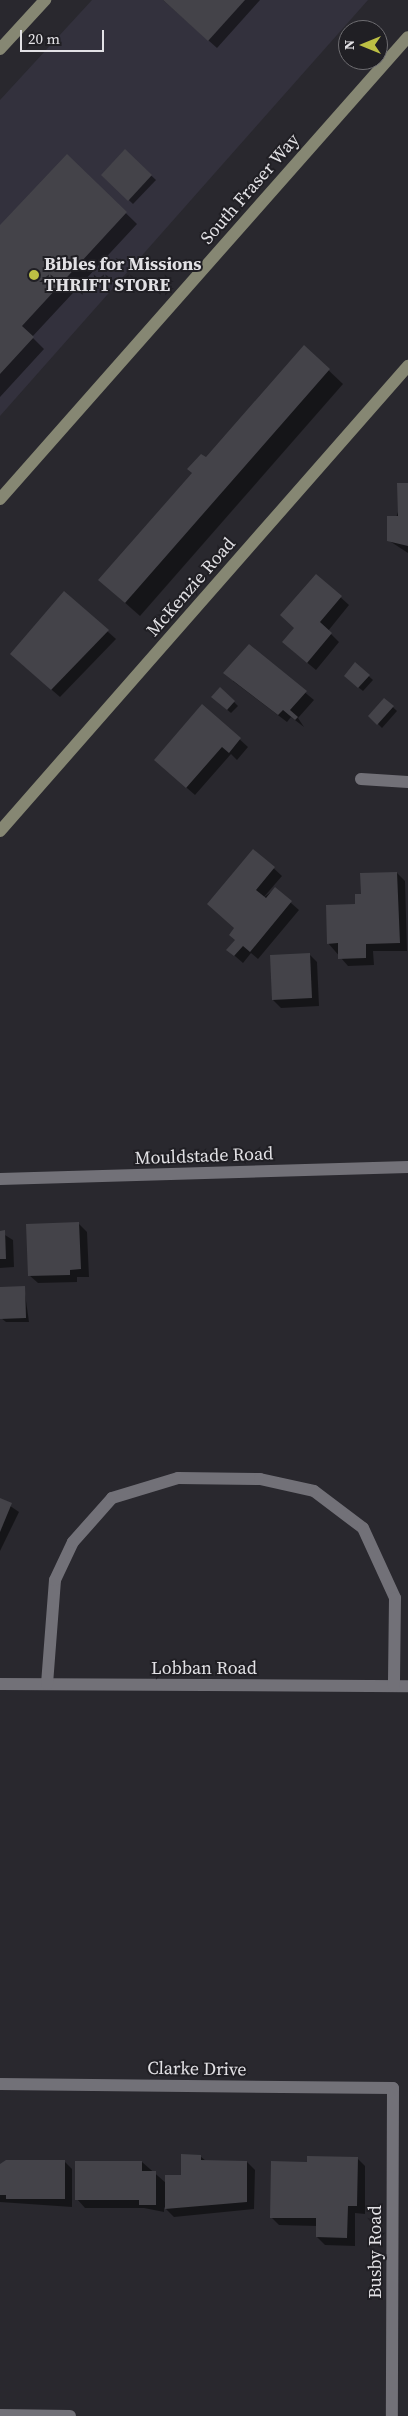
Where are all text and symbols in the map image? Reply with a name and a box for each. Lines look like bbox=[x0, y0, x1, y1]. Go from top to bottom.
scale bar bbox=[22, 20, 106, 52]
north arrow bbox=[338, 20, 388, 70]
text: 20 m bbox=[28, 28, 60, 49]
text: N bbox=[339, 40, 359, 50]
street label: South Fraser Way bbox=[196, 129, 304, 249]
place label: Bibles for Missions THRIFT STORE bbox=[44, 254, 202, 296]
marker: Bibles for Missions THRIFT STORE bbox=[28, 269, 40, 281]
street label: McKenzie Road bbox=[142, 533, 240, 641]
street label: Mouldstade Road bbox=[134, 1143, 274, 1169]
street label: Lobban Road bbox=[151, 1657, 257, 1679]
street label: Clarke Drive bbox=[147, 2057, 247, 2081]
street label: Busby Road bbox=[364, 2205, 386, 2299]

